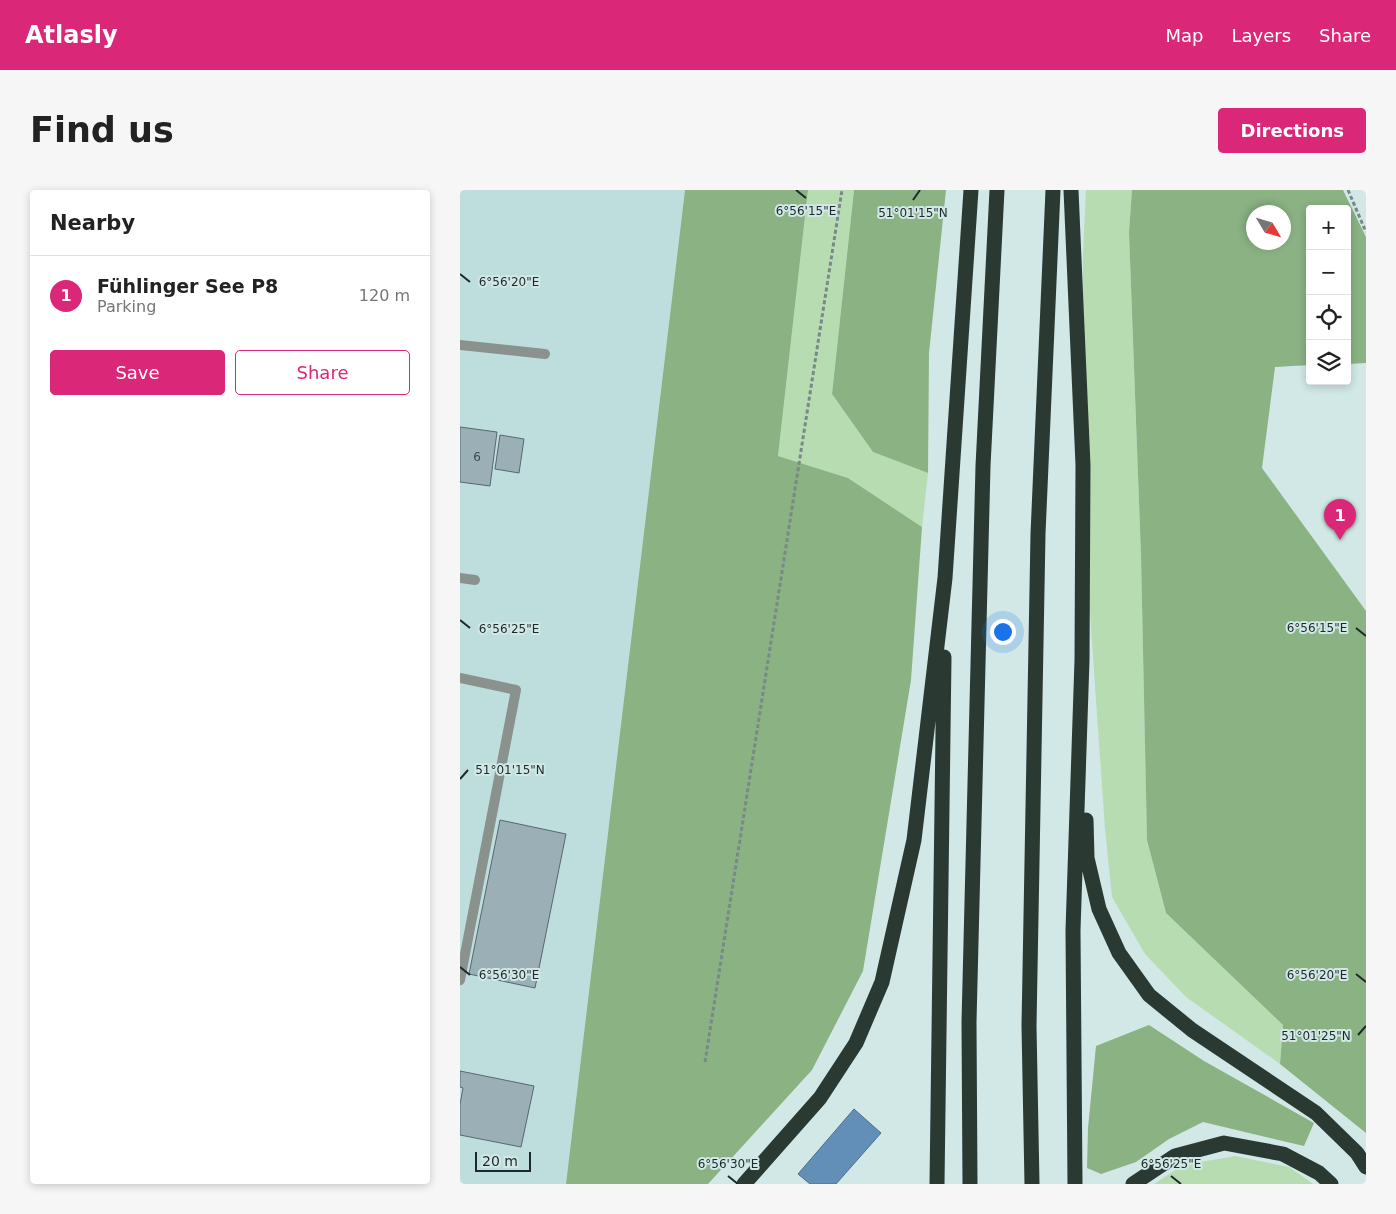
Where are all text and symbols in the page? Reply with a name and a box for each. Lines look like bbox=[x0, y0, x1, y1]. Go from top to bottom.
text: Atlasly bbox=[25, 21, 118, 49]
text: Map bbox=[1165, 25, 1203, 46]
text: Layers bbox=[1231, 25, 1291, 46]
text: Share bbox=[1319, 25, 1371, 46]
button: Directions bbox=[1218, 108, 1366, 153]
text: Find us bbox=[30, 110, 174, 150]
text: 6°56'15"E bbox=[776, 204, 836, 218]
north arrow bbox=[1246, 205, 1291, 250]
map controls bbox=[1306, 205, 1351, 385]
button: + bbox=[1306, 205, 1351, 250]
text: 51°01'15"N bbox=[878, 206, 948, 220]
text: Nearby bbox=[50, 211, 135, 235]
button: − bbox=[1306, 250, 1351, 295]
text: Fühlinger See P8 bbox=[97, 275, 278, 297]
text: 6°56'20"E bbox=[479, 275, 539, 289]
text: 1 bbox=[60, 286, 72, 305]
text: 120 m bbox=[359, 286, 410, 305]
button: locate bbox=[1306, 295, 1351, 340]
text: Parking bbox=[97, 297, 156, 316]
button: layers bbox=[1306, 340, 1351, 385]
button: Save bbox=[50, 350, 225, 395]
button: Share bbox=[235, 350, 410, 395]
house number: 6 bbox=[473, 450, 481, 464]
pin: 1 bbox=[1324, 499, 1356, 540]
your location bbox=[990, 619, 1016, 645]
text: 6°56'15"E bbox=[1287, 621, 1347, 635]
text: 6°56'25"E bbox=[479, 622, 539, 636]
text: 51°01'15"N bbox=[475, 763, 545, 777]
text: 6°56'30"E bbox=[479, 968, 539, 982]
text: 6°56'20"E bbox=[1287, 968, 1347, 982]
text: 51°01'25"N bbox=[1281, 1029, 1351, 1043]
scale bar bbox=[475, 1149, 531, 1172]
text: 20 m bbox=[482, 1153, 518, 1169]
text: 6°56'30"E bbox=[698, 1157, 758, 1171]
text: 6°56'25"E bbox=[1141, 1157, 1201, 1171]

